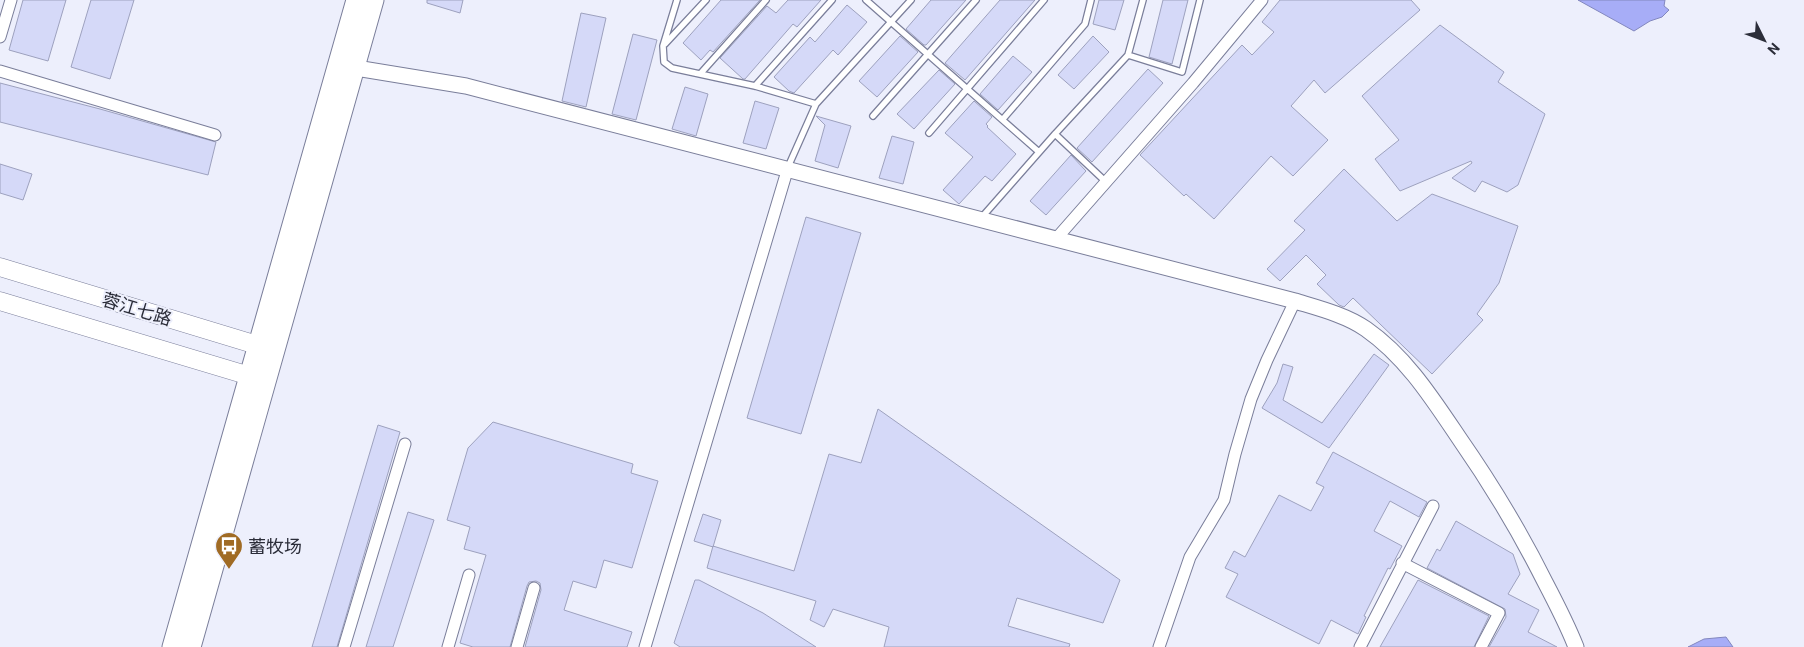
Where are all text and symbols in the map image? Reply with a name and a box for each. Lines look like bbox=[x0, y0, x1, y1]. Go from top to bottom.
north arrow bbox=[1739, 15, 1789, 65]
text: N bbox=[1764, 40, 1783, 58]
street label: 蓉江七路 bbox=[100, 288, 174, 330]
bus stop icon: 蓄牧场 bbox=[214, 531, 244, 570]
place label: 蓄牧场 bbox=[248, 536, 302, 557]

